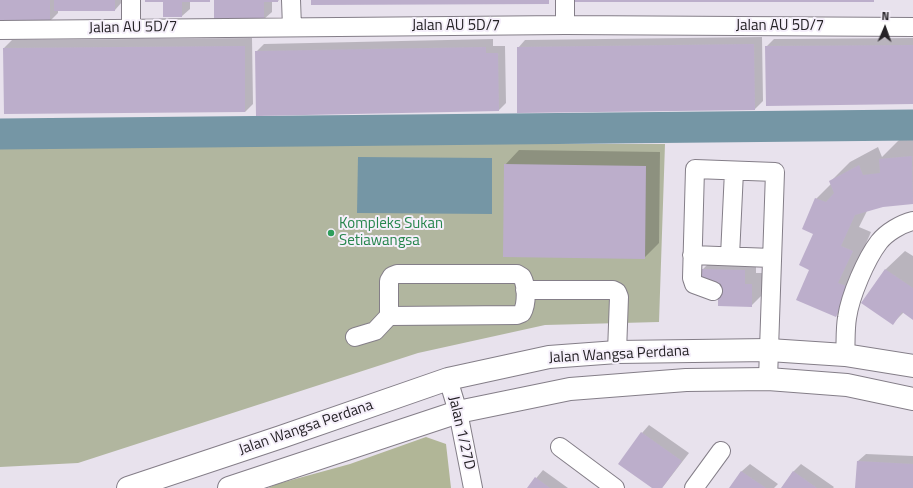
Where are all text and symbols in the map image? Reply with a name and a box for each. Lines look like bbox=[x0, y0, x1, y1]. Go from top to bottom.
north arrow bbox=[865, 8, 905, 48]
text: N bbox=[881, 8, 890, 24]
street label: Jalan AU 5D/7 bbox=[412, 17, 500, 35]
street label: Jalan AU 5D/7 bbox=[736, 17, 824, 35]
street label: Jalan AU 5D/7 bbox=[89, 18, 177, 38]
place label: Kompleks Sukan Setiawangsa bbox=[339, 215, 443, 250]
marker: Kompleks Sukan Setiawangsa bbox=[326, 228, 336, 238]
street label: Jalan Wangsa Perdana bbox=[548, 342, 690, 368]
street label: Jalan 1/27D bbox=[444, 394, 478, 472]
street label: Jalan Wangsa Perdana bbox=[237, 397, 375, 459]

